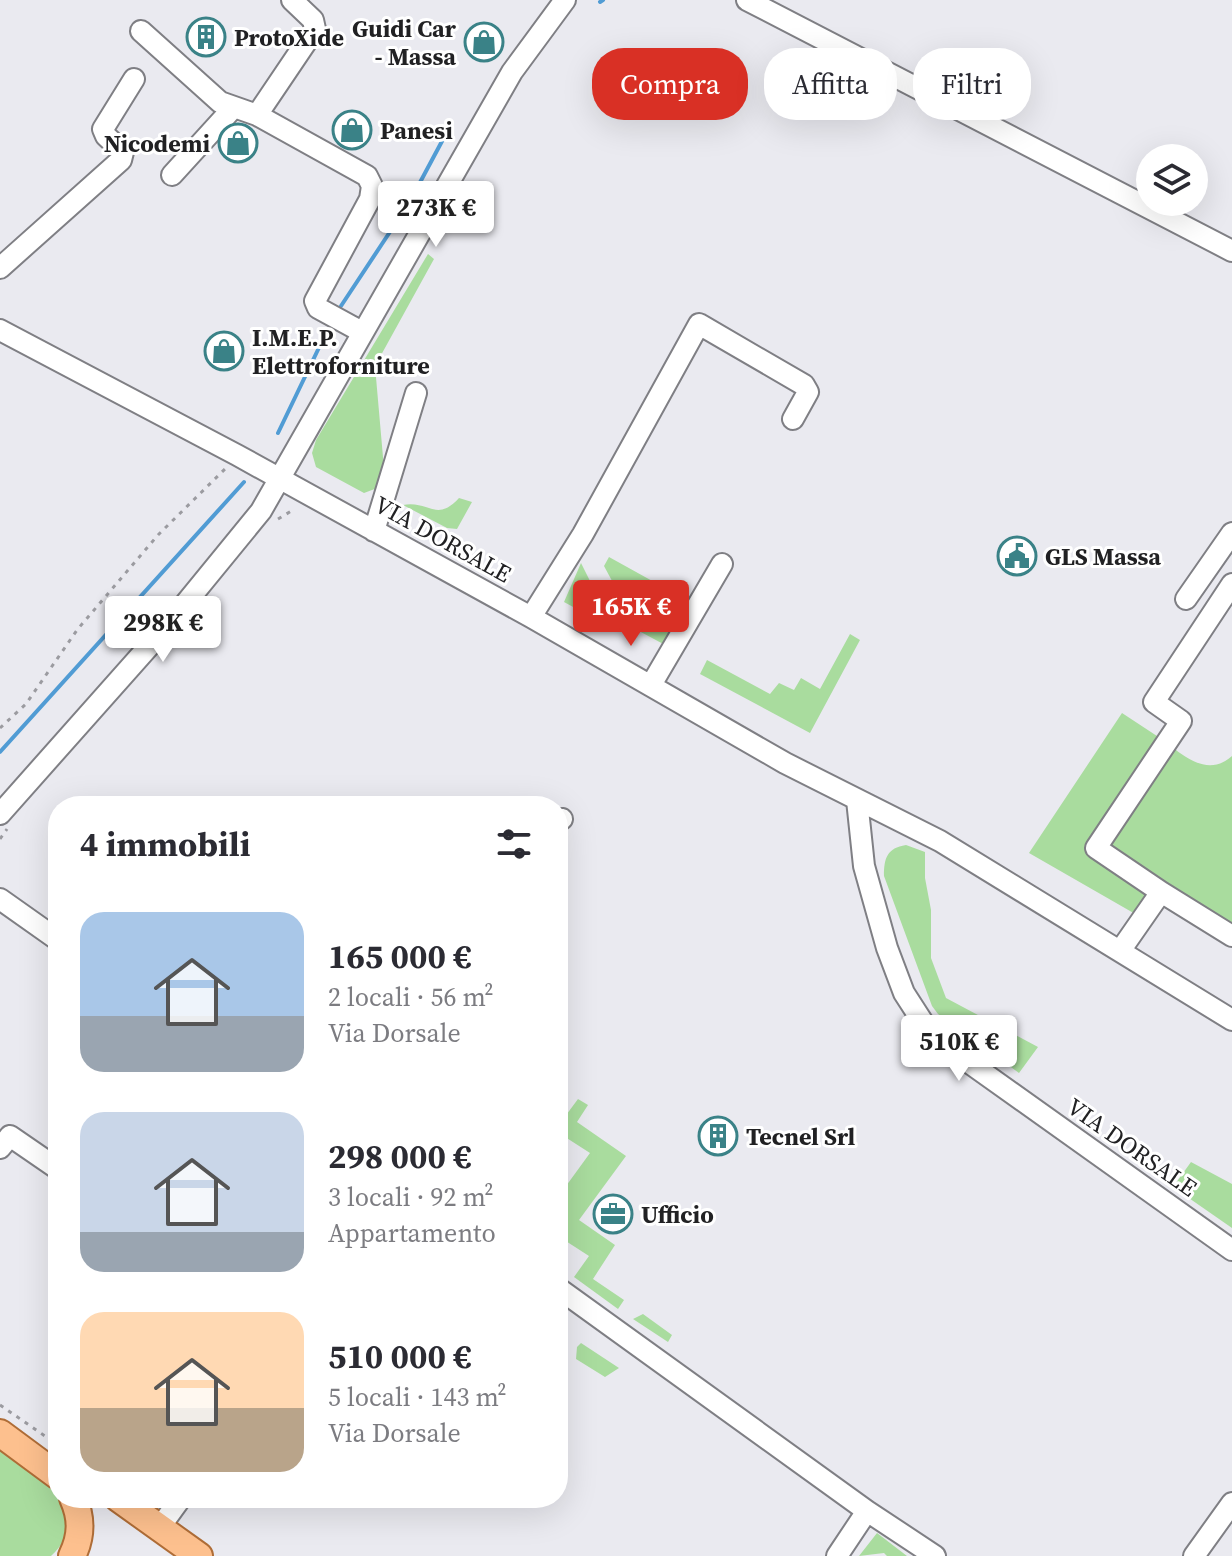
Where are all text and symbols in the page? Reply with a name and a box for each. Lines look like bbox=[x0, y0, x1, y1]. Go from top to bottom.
place label: Guidi Car - Massa bbox=[352, 12, 457, 73]
building icon: ProtoXide bbox=[185, 16, 227, 58]
place label: ProtoXide bbox=[234, 21, 344, 54]
shop icon: Guidi Car - Massa bbox=[463, 21, 505, 63]
chip: Compra bbox=[592, 48, 748, 120]
chip: Affitta bbox=[764, 48, 897, 120]
chip: Filtri bbox=[913, 48, 1031, 120]
shop icon: Panesi bbox=[331, 109, 373, 151]
place label: Panesi bbox=[380, 114, 453, 147]
shop icon: Nicodemi bbox=[217, 122, 259, 164]
place label: Nicodemi bbox=[104, 127, 210, 160]
map controls bbox=[1136, 144, 1208, 216]
button: layers bbox=[1136, 144, 1208, 216]
pin: 273K € bbox=[371, 181, 501, 249]
text: 273K € bbox=[396, 189, 476, 225]
place label: I.M.E.P. Elettroforniture bbox=[252, 321, 430, 382]
shop icon: I.M.E.P. Elettroforniture bbox=[203, 330, 245, 372]
street label: VIA DORSALE bbox=[369, 488, 517, 590]
public building icon: GLS Massa bbox=[996, 535, 1038, 577]
place label: GLS Massa bbox=[1045, 540, 1161, 573]
pin: 165K € bbox=[566, 580, 696, 648]
text: 165K € bbox=[591, 588, 671, 624]
pin: 298K € bbox=[98, 596, 228, 664]
text: 298K € bbox=[123, 604, 203, 640]
text: 4 immobili bbox=[80, 821, 250, 867]
icon: filters bbox=[492, 822, 536, 866]
text: 165 000 € bbox=[328, 933, 472, 979]
icon: home bbox=[144, 944, 240, 1040]
text: 2 locali · 56 m² bbox=[328, 979, 494, 1015]
text: Via Dorsale bbox=[328, 1015, 461, 1051]
pin: 510K € bbox=[894, 1015, 1024, 1083]
text: 510K € bbox=[919, 1023, 999, 1059]
street label: VIA DORSALE bbox=[1060, 1090, 1204, 1204]
building icon: Tecnel Srl bbox=[697, 1115, 739, 1157]
place label: Tecnel Srl bbox=[746, 1120, 856, 1153]
text: 298 000 € bbox=[328, 1133, 472, 1179]
icon: home bbox=[144, 1144, 240, 1240]
text: 3 locali · 92 m² bbox=[328, 1179, 494, 1215]
office icon: Ufficio bbox=[592, 1193, 634, 1235]
place label: Ufficio bbox=[641, 1198, 714, 1231]
text: Appartamento bbox=[328, 1215, 496, 1251]
text: 510 000 € bbox=[328, 1333, 472, 1379]
icon: home bbox=[144, 1344, 240, 1440]
text: 5 locali · 143 m² bbox=[328, 1379, 507, 1415]
text: Via Dorsale bbox=[328, 1415, 461, 1451]

